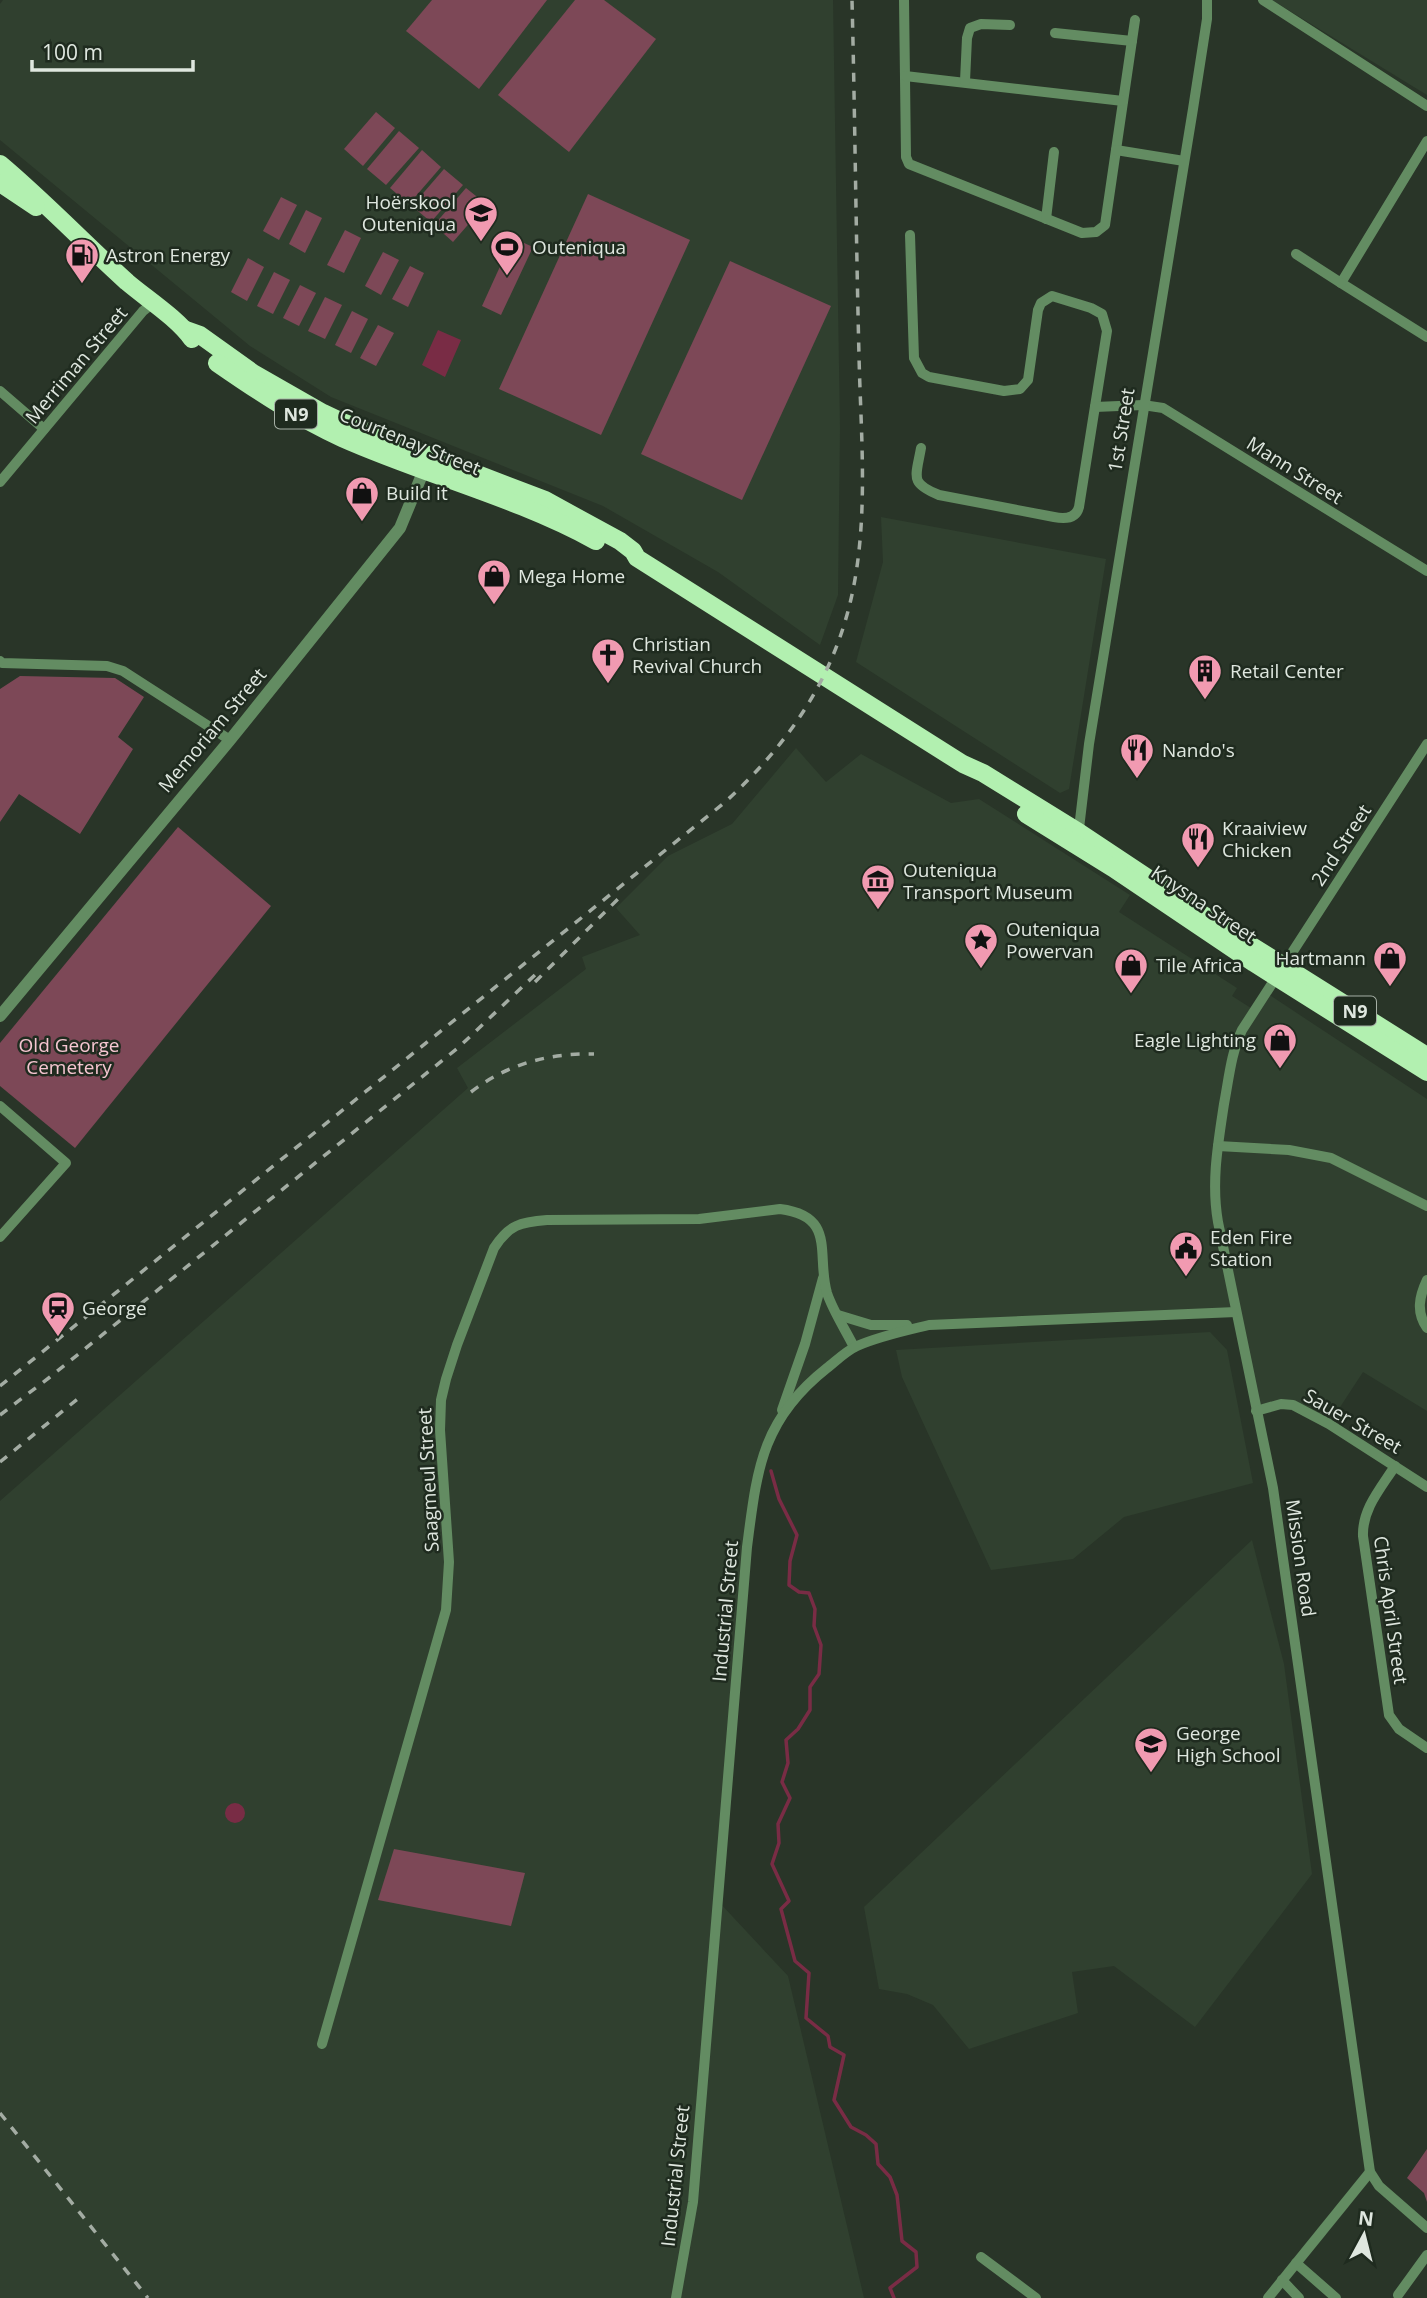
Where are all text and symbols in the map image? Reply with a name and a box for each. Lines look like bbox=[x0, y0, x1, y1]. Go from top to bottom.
scale bar bbox=[32, 28, 192, 72]
text: 100 m bbox=[42, 38, 103, 66]
place label: Hoërskool Outeniqua bbox=[362, 189, 456, 237]
school or university icon: Hoërskool Outeniqua bbox=[462, 194, 500, 243]
sports icon: Outeniqua bbox=[488, 228, 526, 277]
place label: Outeniqua bbox=[532, 234, 626, 260]
fuel station icon: Astron Energy bbox=[63, 236, 101, 285]
place label: Astron Energy bbox=[106, 242, 231, 268]
street label: Merriman Street bbox=[19, 301, 133, 429]
street label: 1st Street bbox=[1102, 386, 1140, 474]
road number: N9 bbox=[275, 400, 317, 428]
street label: Courtenay Street bbox=[336, 401, 485, 481]
street label: Mann Street bbox=[1242, 430, 1348, 510]
shop icon: Build it bbox=[343, 474, 381, 523]
place label: Build it bbox=[386, 480, 448, 506]
shop icon: Mega Home bbox=[475, 557, 513, 606]
place label: Mega Home bbox=[518, 563, 625, 589]
place label: Christian Revival Church bbox=[632, 631, 762, 679]
church icon: Christian Revival Church bbox=[589, 636, 627, 685]
building icon: Retail Center bbox=[1186, 652, 1224, 701]
place label: Retail Center bbox=[1230, 658, 1344, 684]
street label: Memoriam Street bbox=[152, 662, 272, 798]
restaurant icon: Nando's bbox=[1118, 731, 1156, 780]
place label: Nando's bbox=[1162, 737, 1235, 763]
street label: 2nd Street bbox=[1305, 799, 1377, 891]
place label: Kraaiview Chicken bbox=[1222, 815, 1307, 863]
restaurant icon: Kraaiview Chicken bbox=[1179, 820, 1217, 869]
place label: Outeniqua Transport Museum bbox=[903, 857, 1073, 905]
street label: Knysna Street bbox=[1146, 859, 1262, 949]
museum icon: Outeniqua Transport Museum bbox=[859, 862, 897, 911]
place label: Outeniqua Powervan bbox=[1006, 916, 1100, 964]
place icon: Outeniqua Powervan bbox=[962, 921, 1000, 970]
shop icon: Hartmann bbox=[1371, 939, 1409, 988]
place label: Hartmann bbox=[1275, 945, 1366, 971]
shop icon: Tile Africa bbox=[1112, 946, 1150, 995]
place label: Tile Africa bbox=[1156, 952, 1242, 978]
road number: N9 bbox=[1334, 996, 1376, 1026]
shop icon: Eagle Lighting bbox=[1261, 1021, 1299, 1070]
place label: Eagle Lighting bbox=[1134, 1027, 1256, 1053]
park label: Old George Cemetery bbox=[19, 1032, 119, 1080]
place label: Eden Fire Station bbox=[1210, 1224, 1292, 1272]
public building icon: Eden Fire Station bbox=[1167, 1229, 1205, 1278]
station icon: George bbox=[39, 1289, 77, 1338]
place label: George bbox=[82, 1295, 147, 1321]
street label: Sauer Street bbox=[1299, 1382, 1407, 1460]
street label: Saagmeul Street bbox=[411, 1407, 445, 1553]
street label: Mission Road bbox=[1280, 1498, 1322, 1618]
street label: Chris April Street bbox=[1368, 1534, 1414, 1686]
street label: Industrial Street bbox=[706, 1539, 744, 1683]
place label: George High School bbox=[1176, 1720, 1281, 1768]
school or university icon: George High School bbox=[1132, 1725, 1170, 1774]
street label: Industrial Street bbox=[655, 2104, 695, 2248]
north arrow bbox=[1329, 2200, 1399, 2270]
text: N bbox=[1357, 2204, 1375, 2232]

